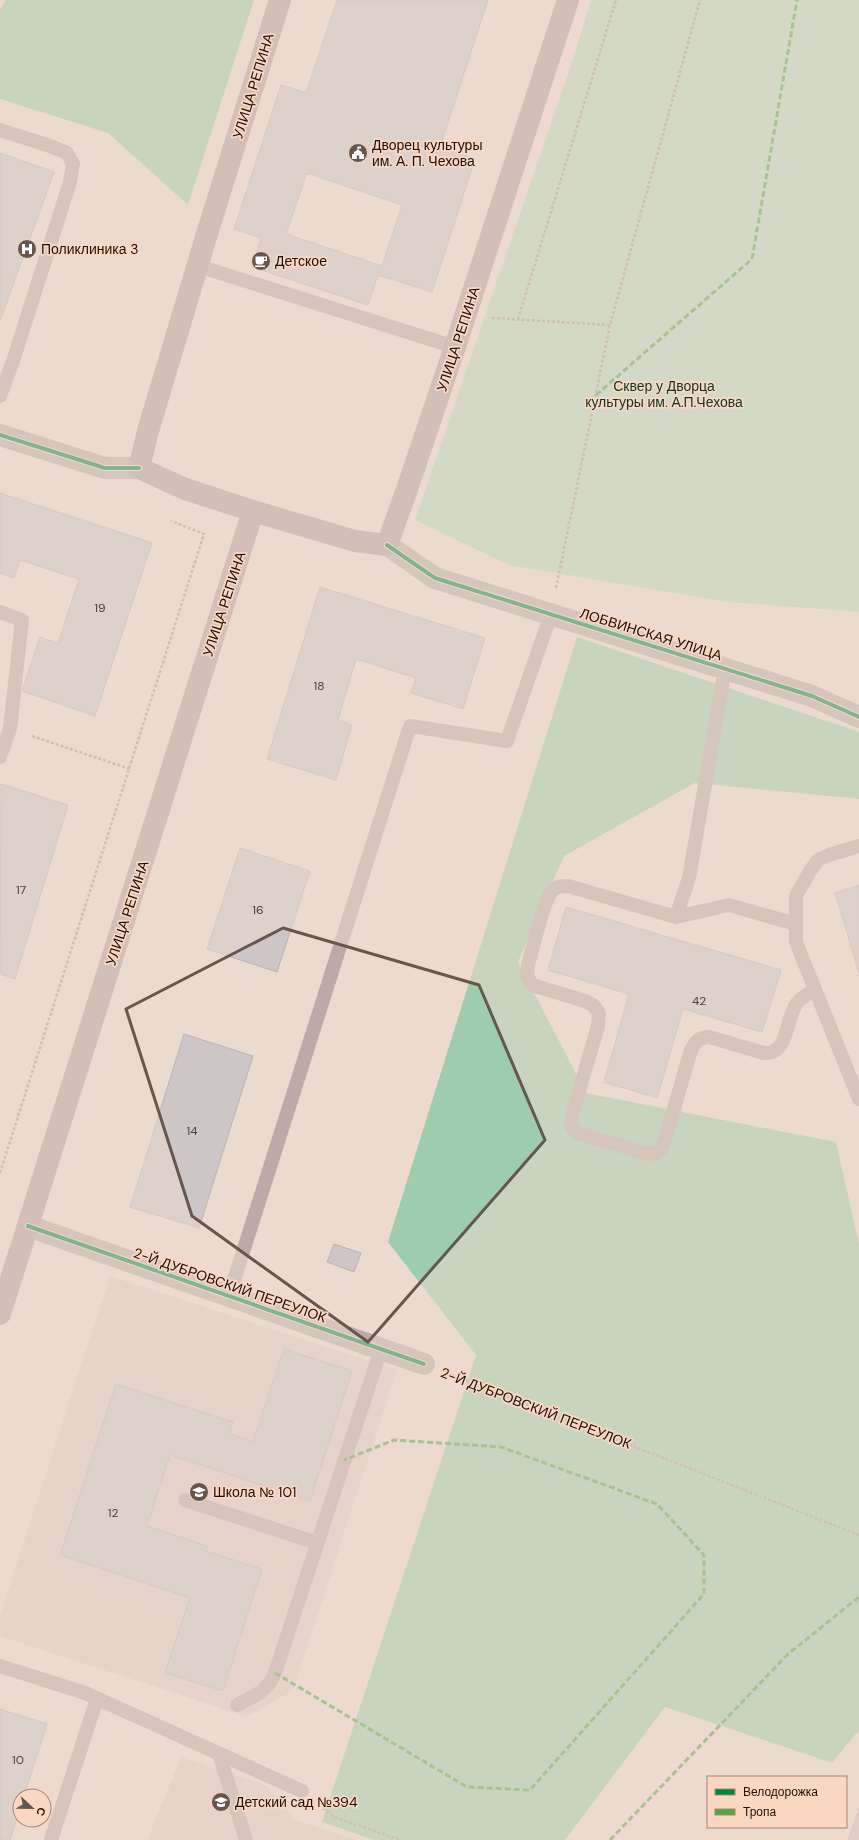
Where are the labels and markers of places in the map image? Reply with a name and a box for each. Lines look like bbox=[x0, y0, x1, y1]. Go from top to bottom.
place label: Дворец культуры им. А. П. Чехова bbox=[372, 136, 482, 170]
public building icon: Дворец культуры им. А. П. Чехова bbox=[347, 142, 369, 164]
hospital icon: Поликлиника 3 bbox=[16, 238, 38, 260]
place label: Поликлиника 3 bbox=[41, 240, 139, 258]
cafe icon: Детское bbox=[250, 250, 272, 272]
place label: Детское bbox=[275, 252, 327, 270]
school or university icon: Школа № 101 bbox=[188, 1481, 210, 1503]
place label: Школа № 101 bbox=[213, 1483, 296, 1501]
school or university icon: Детский сад №394 bbox=[210, 1791, 232, 1813]
place label: Детский сад №394 bbox=[235, 1793, 358, 1811]

